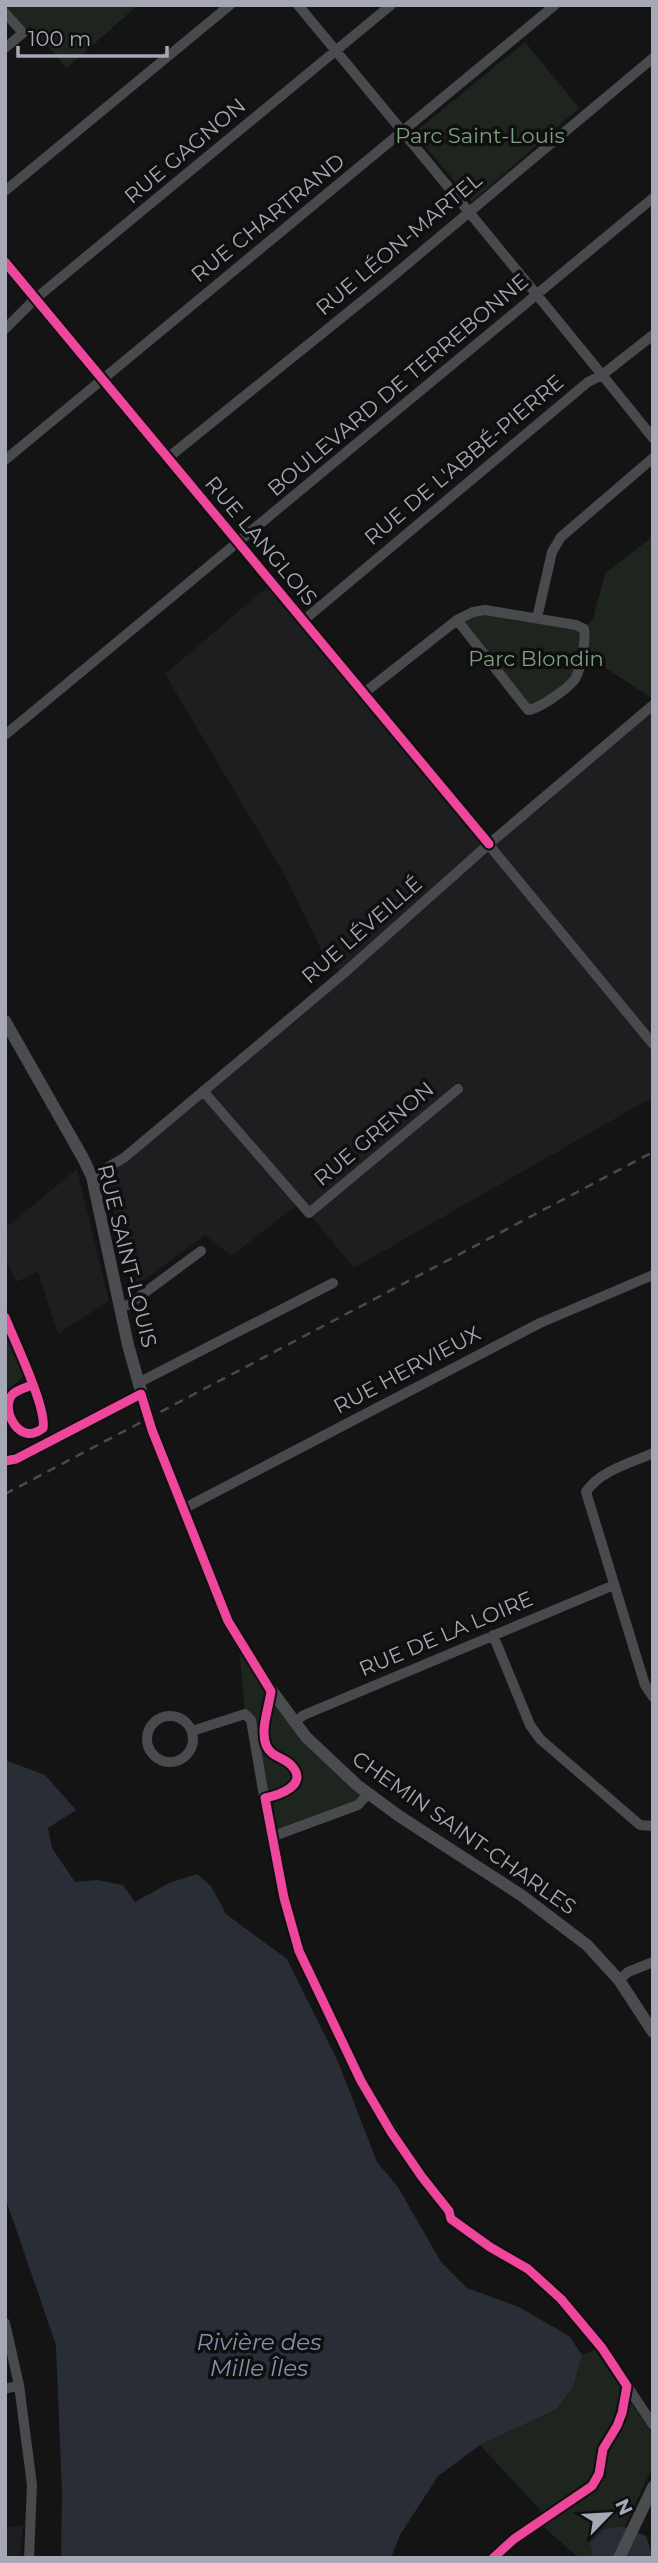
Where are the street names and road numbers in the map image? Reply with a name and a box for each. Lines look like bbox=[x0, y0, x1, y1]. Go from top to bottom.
street label: RUE GAGNON bbox=[119, 93, 250, 209]
street label: RUE CHARTRAND bbox=[186, 148, 349, 287]
street label: RUE LÉON-MARTEL bbox=[311, 166, 487, 320]
street label: BOULEVARD DE TERREBONNE bbox=[262, 268, 533, 501]
street label: RUE DE L'ABBÉ-PIERRE bbox=[359, 369, 568, 550]
street label: RUE LANGLOIS bbox=[200, 471, 323, 610]
street label: RUE LÉVEILLÉ bbox=[296, 871, 427, 989]
street label: RUE GRENON bbox=[309, 1076, 439, 1191]
street label: RUE SAINT-LOUIS bbox=[93, 1162, 162, 1350]
street label: RUE HERVIEUX bbox=[329, 1320, 485, 1419]
street label: RUE DE LA LOIRE bbox=[355, 1586, 537, 1681]
street label: CHEMIN SAINT-CHARLES bbox=[348, 1746, 581, 1920]

